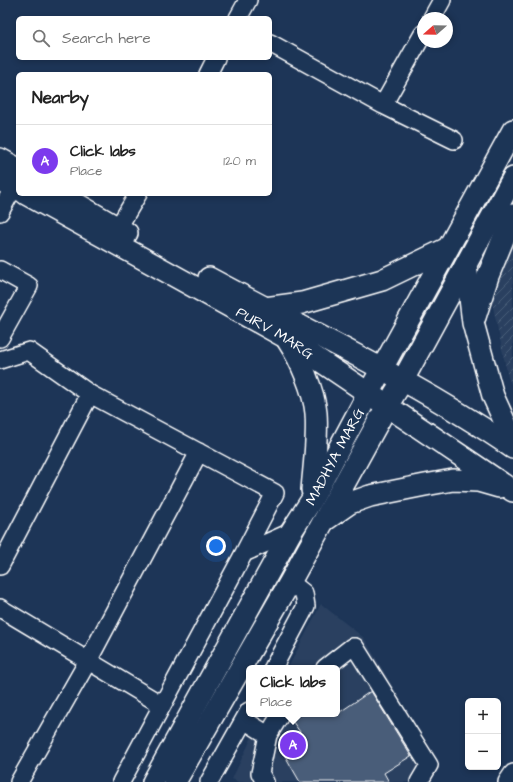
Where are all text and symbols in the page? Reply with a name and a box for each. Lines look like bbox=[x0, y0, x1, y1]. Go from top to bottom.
north arrow bbox=[417, 12, 453, 48]
search box bbox=[16, 16, 272, 60]
icon: search bbox=[30, 27, 52, 49]
text: Search here bbox=[62, 28, 151, 49]
text: Nearby bbox=[32, 86, 89, 110]
text: Click labs bbox=[70, 141, 136, 162]
text: A bbox=[41, 152, 49, 170]
text: 120 m bbox=[223, 152, 256, 170]
text: Place bbox=[70, 162, 102, 180]
street label: PURV MARG bbox=[232, 301, 319, 364]
street label: MADHYA MARG bbox=[300, 403, 370, 509]
your location bbox=[206, 536, 226, 556]
popup bbox=[246, 665, 340, 717]
text: Click labs bbox=[260, 672, 326, 693]
text: Place bbox=[260, 693, 292, 711]
map controls bbox=[465, 698, 501, 770]
button: + bbox=[465, 698, 501, 734]
pin: A bbox=[280, 730, 306, 760]
button: − bbox=[465, 734, 501, 770]

